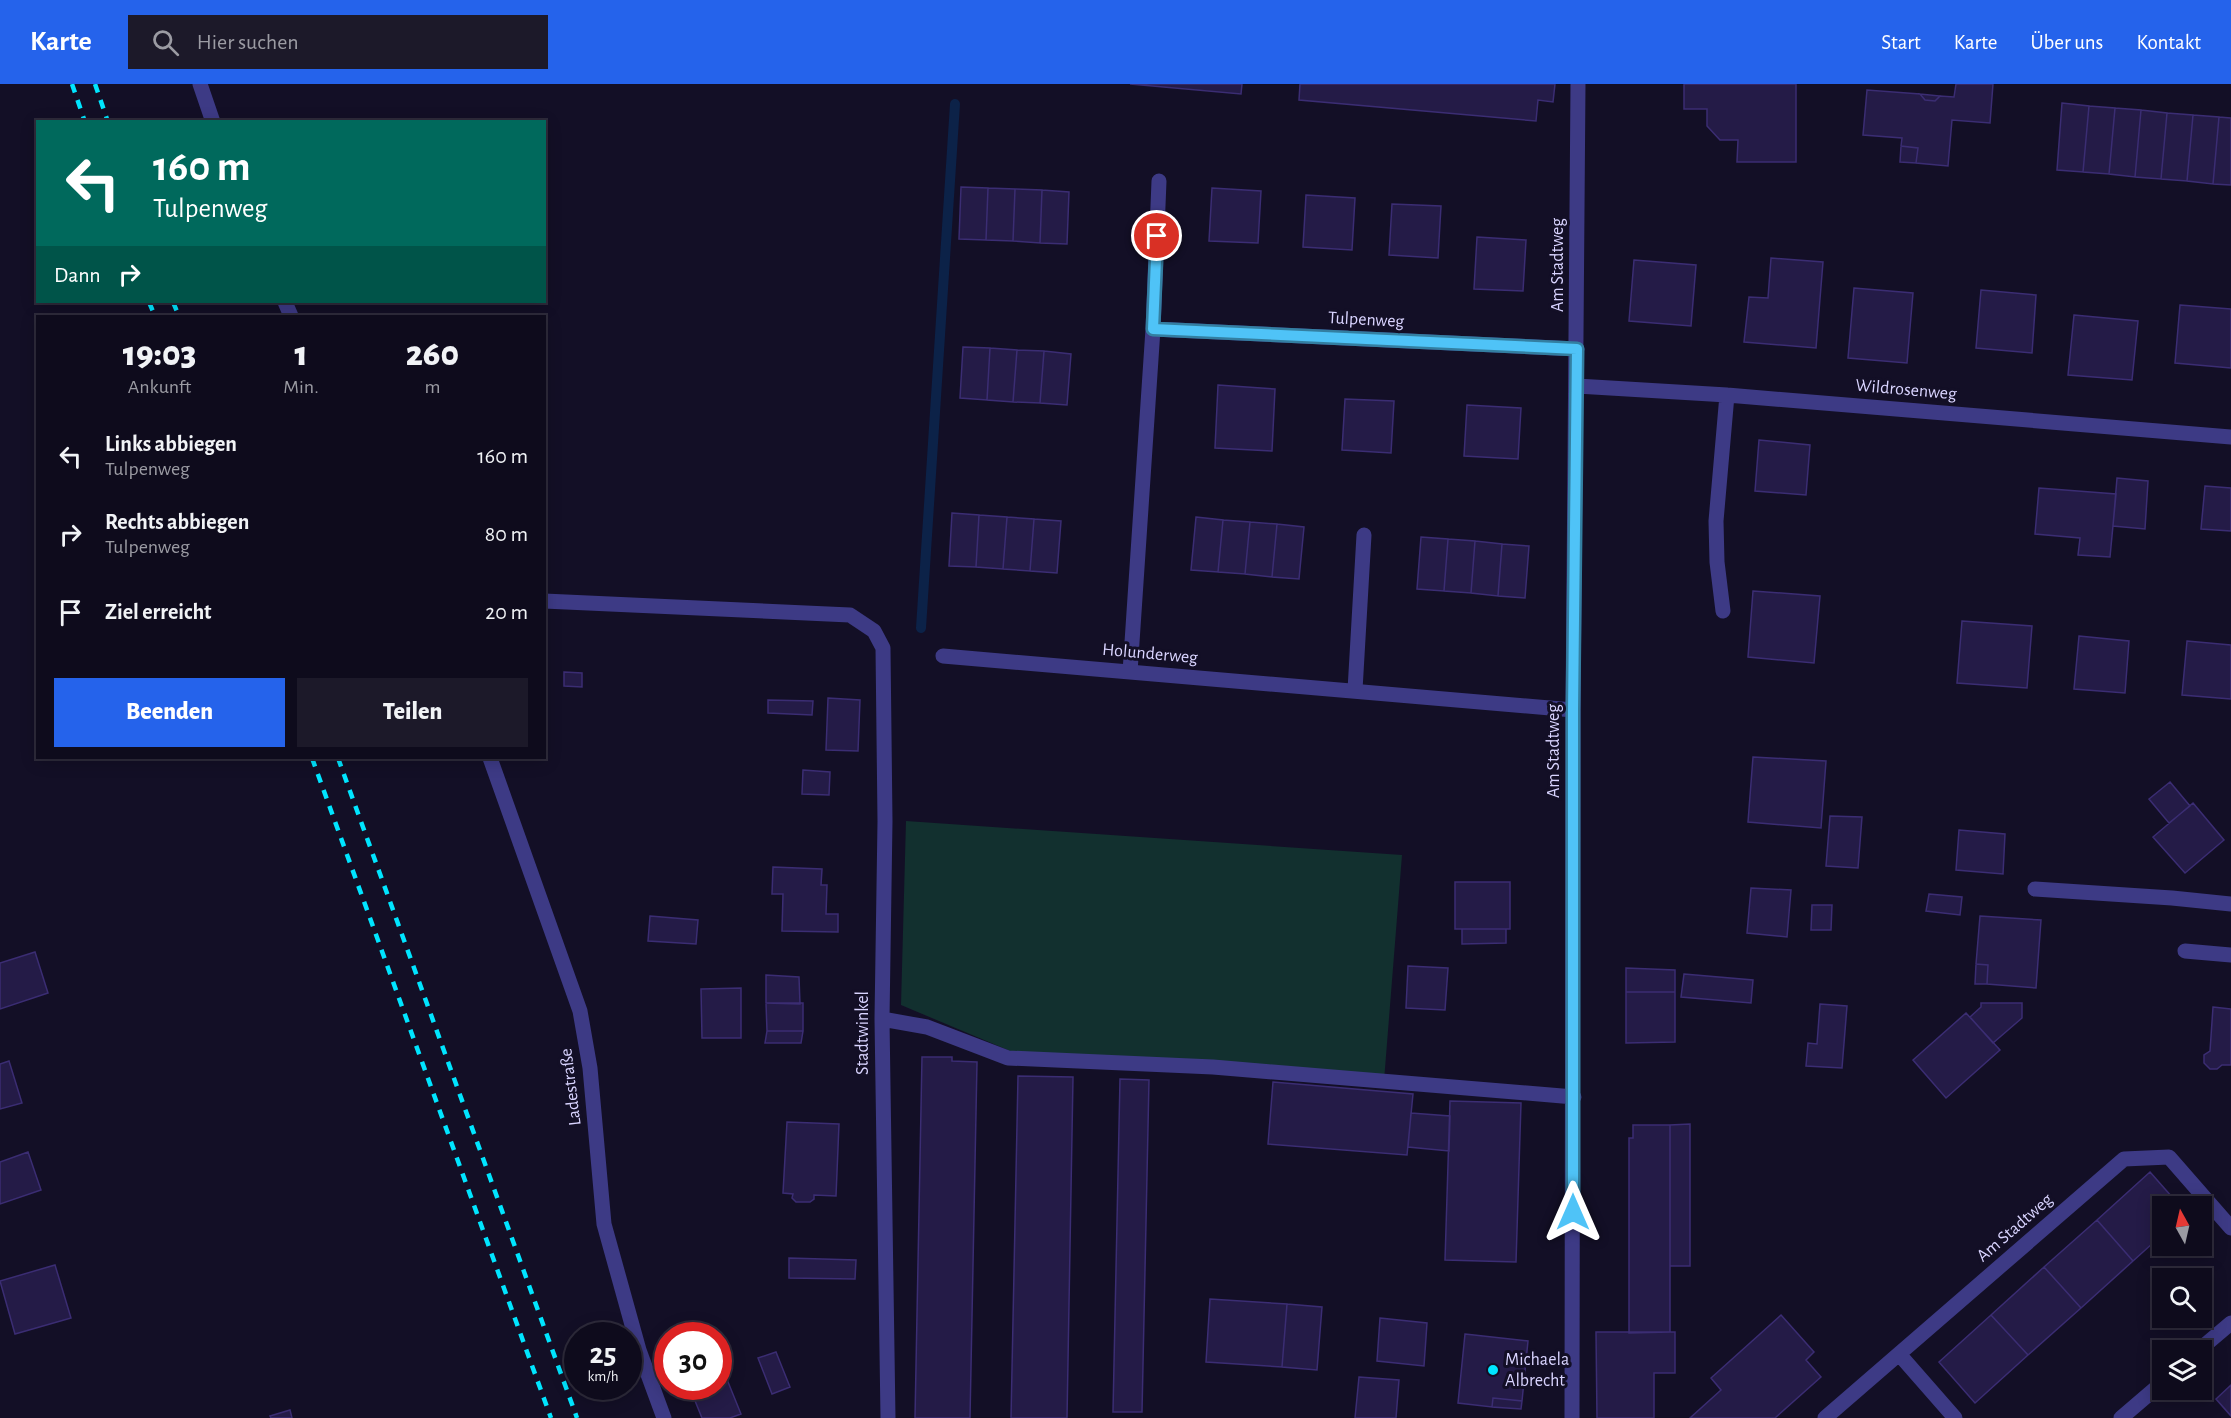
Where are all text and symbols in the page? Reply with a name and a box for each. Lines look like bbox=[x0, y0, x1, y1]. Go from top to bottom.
search box bbox=[128, 15, 548, 69]
icon: search bbox=[149, 26, 182, 59]
text: Karte bbox=[30, 28, 92, 56]
text: Hier suchen bbox=[197, 31, 299, 53]
text: Start bbox=[1881, 32, 1921, 53]
text: Karte bbox=[1954, 32, 1997, 53]
text: Über uns bbox=[2030, 32, 2103, 53]
text: Kontakt bbox=[2136, 32, 2201, 53]
icon: left bbox=[54, 144, 132, 222]
text: 160 m bbox=[153, 146, 251, 188]
text: Tulpenweg bbox=[153, 195, 267, 222]
pin bbox=[1131, 210, 1182, 261]
street label: Am Stadtweg bbox=[1549, 218, 1567, 312]
icon: arrive bbox=[1140, 219, 1173, 252]
icon: right bbox=[113, 258, 146, 291]
text: Dann bbox=[54, 264, 101, 286]
street label: Tulpenweg bbox=[1327, 309, 1405, 331]
text: 19:03 bbox=[123, 336, 196, 372]
text: 1 bbox=[294, 336, 308, 372]
text: 260 bbox=[406, 336, 459, 372]
text: Ankunft bbox=[128, 377, 191, 397]
text: Min. bbox=[283, 377, 319, 397]
text: m bbox=[424, 377, 440, 397]
street label: Wildrosenweg bbox=[1855, 377, 1958, 403]
text: Links abbiegen bbox=[105, 433, 237, 455]
icon: left bbox=[54, 440, 87, 473]
text: 160 m bbox=[477, 445, 528, 467]
text: Tulpenweg bbox=[105, 459, 190, 479]
text: Rechts abbiegen bbox=[105, 511, 249, 533]
icon: right bbox=[54, 518, 87, 551]
text: 80 m bbox=[485, 523, 528, 545]
text: Tulpenweg bbox=[105, 537, 190, 557]
icon: arrive bbox=[54, 596, 87, 629]
text: Ziel erreicht bbox=[105, 601, 212, 623]
text: 20 m bbox=[485, 601, 528, 623]
street label: Holunderweg bbox=[1101, 641, 1199, 667]
button: Beenden bbox=[54, 678, 285, 747]
button: Teilen bbox=[297, 678, 528, 747]
street label: Am Stadtweg bbox=[1545, 704, 1563, 798]
street label: Stadtwinkel bbox=[854, 991, 872, 1075]
street label: Ladestraße bbox=[557, 1047, 585, 1127]
position arrow bbox=[1541, 1180, 1605, 1244]
street label: Am Stadtweg bbox=[1974, 1190, 2057, 1266]
north arrow bbox=[2152, 1196, 2212, 1256]
map controls bbox=[2152, 1196, 2212, 1400]
button: search bbox=[2152, 1268, 2212, 1328]
speed limit sign: 30 bbox=[654, 1322, 732, 1400]
text: 25 bbox=[589, 1339, 617, 1369]
button: layers bbox=[2152, 1340, 2212, 1400]
place label: Michaela Albrecht bbox=[1505, 1351, 1569, 1390]
marker: Michaela Albrecht bbox=[1486, 1363, 1500, 1377]
text: km/h bbox=[588, 1369, 618, 1384]

